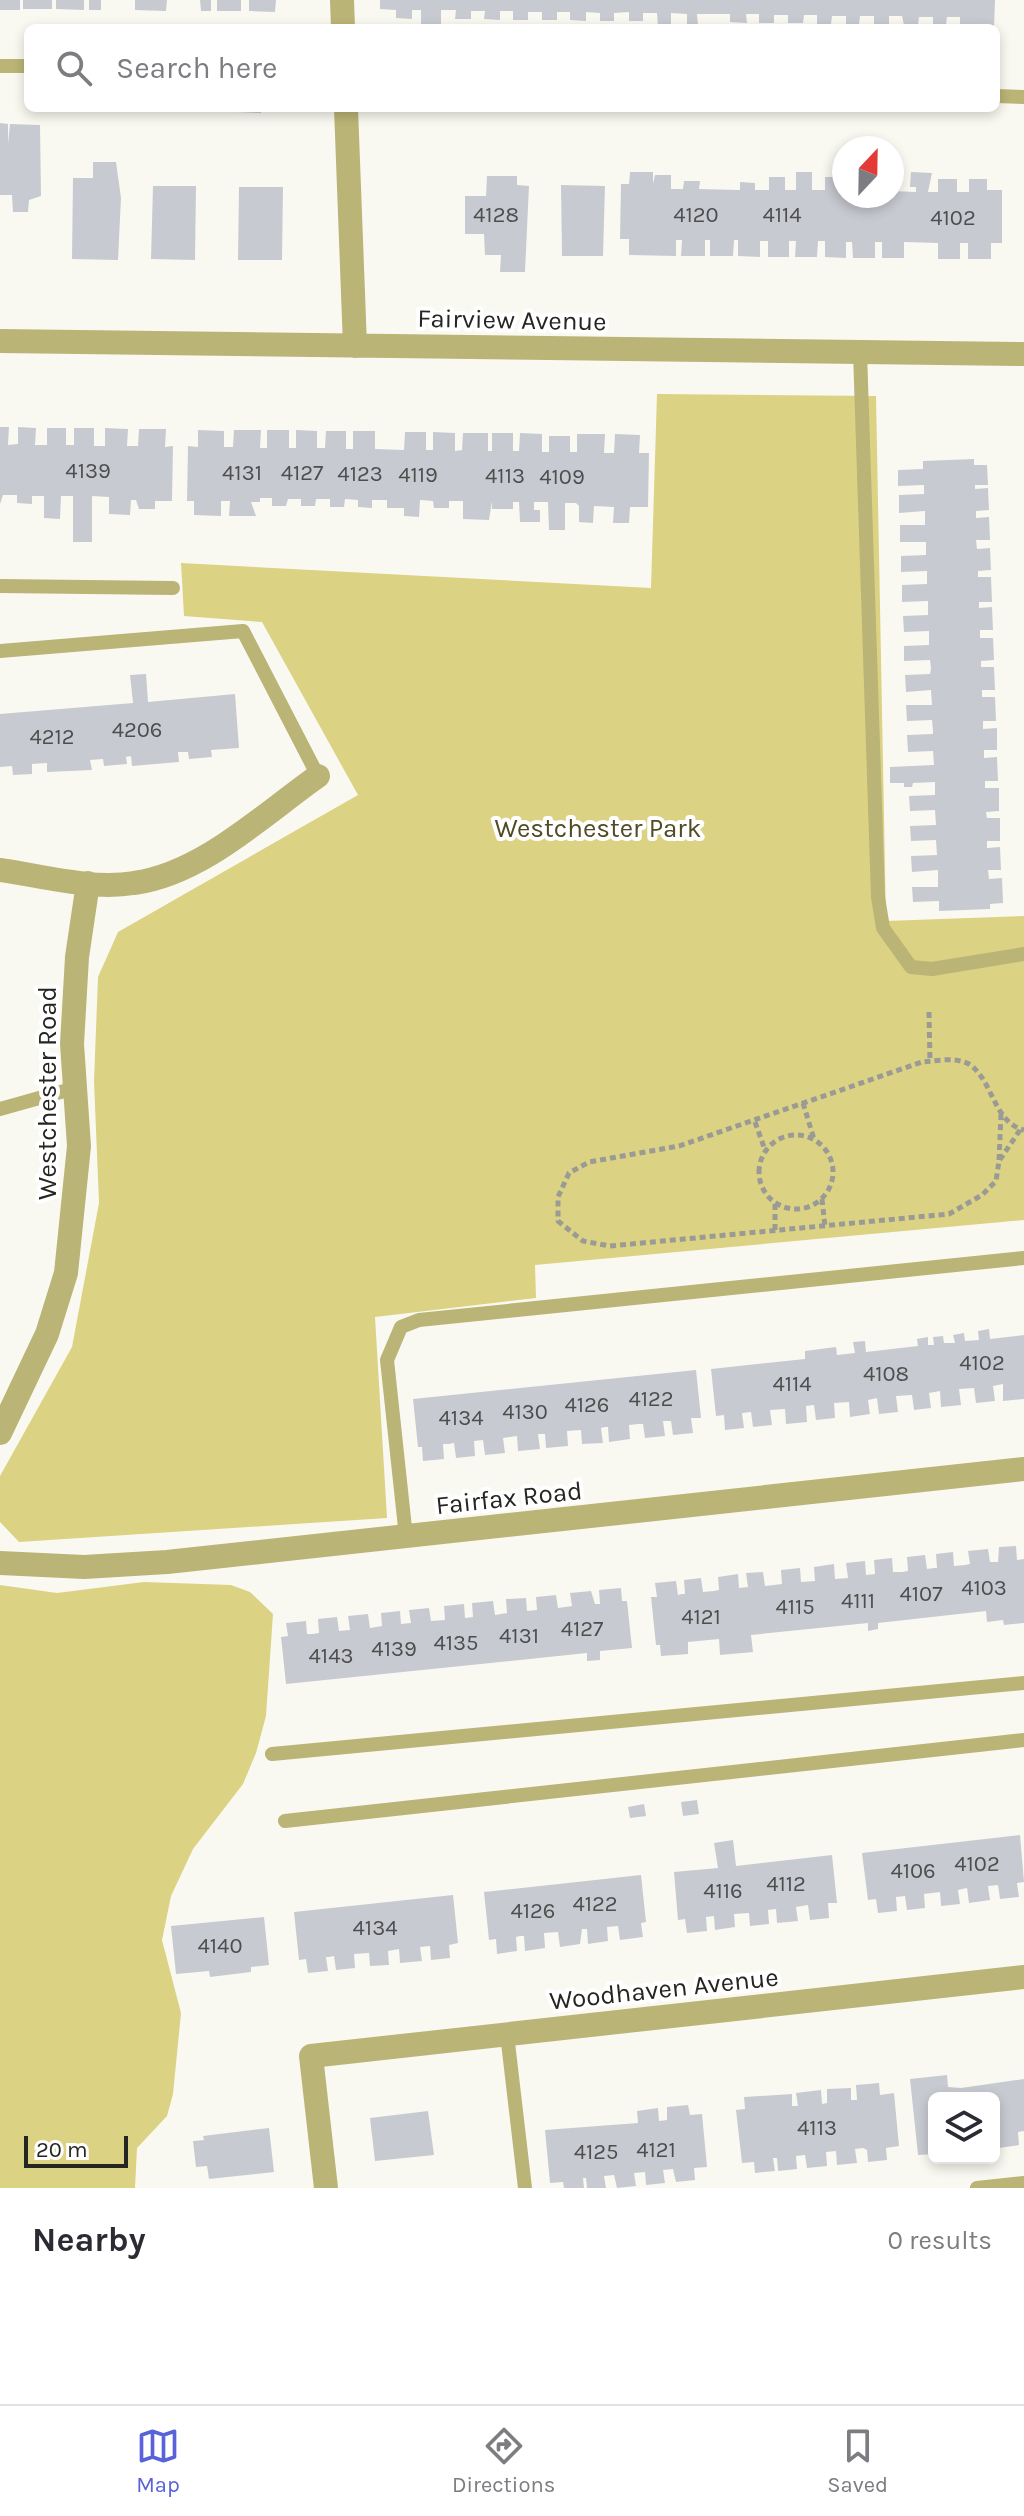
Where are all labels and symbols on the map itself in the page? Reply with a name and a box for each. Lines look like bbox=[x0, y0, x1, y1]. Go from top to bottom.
north arrow bbox=[832, 136, 904, 208]
house number: 4128 bbox=[473, 202, 519, 228]
house number: 4120 bbox=[673, 202, 719, 228]
house number: 4114 bbox=[762, 202, 802, 228]
house number: 4102 bbox=[930, 205, 976, 231]
street label: Fairview Avenue bbox=[417, 303, 607, 337]
house number: 4139 bbox=[65, 458, 111, 484]
house number: 4131 bbox=[222, 460, 262, 486]
house number: 4127 bbox=[281, 460, 323, 486]
house number: 4123 bbox=[337, 461, 383, 487]
house number: 4119 bbox=[398, 462, 438, 488]
house number: 4113 bbox=[485, 463, 525, 489]
house number: 4109 bbox=[539, 464, 585, 490]
house number: 4206 bbox=[112, 717, 162, 743]
house number: 4212 bbox=[29, 724, 75, 750]
park label: Westchester Park bbox=[495, 813, 701, 844]
street label: Westchester Road bbox=[32, 986, 63, 1200]
house number: 4102 bbox=[959, 1350, 1005, 1376]
house number: 4108 bbox=[863, 1361, 909, 1387]
house number: 4114 bbox=[772, 1371, 812, 1397]
house number: 4122 bbox=[628, 1386, 674, 1412]
house number: 4126 bbox=[565, 1392, 609, 1418]
house number: 4130 bbox=[502, 1399, 548, 1425]
house number: 4134 bbox=[439, 1405, 483, 1431]
street label: Fairfax Road bbox=[434, 1475, 584, 1521]
house number: 4103 bbox=[961, 1575, 1007, 1601]
house number: 4107 bbox=[900, 1581, 942, 1607]
house number: 4111 bbox=[841, 1588, 875, 1614]
house number: 4115 bbox=[775, 1594, 815, 1620]
house number: 4121 bbox=[681, 1604, 721, 1630]
house number: 4127 bbox=[561, 1616, 603, 1642]
house number: 4131 bbox=[499, 1623, 539, 1649]
house number: 4135 bbox=[434, 1630, 478, 1656]
house number: 4139 bbox=[371, 1636, 417, 1662]
house number: 4143 bbox=[309, 1643, 353, 1669]
house number: 4102 bbox=[954, 1851, 1000, 1877]
house number: 4106 bbox=[890, 1858, 936, 1884]
house number: 4112 bbox=[766, 1871, 806, 1897]
house number: 4116 bbox=[703, 1878, 743, 1904]
house number: 4122 bbox=[572, 1891, 618, 1917]
house number: 4126 bbox=[511, 1898, 555, 1924]
house number: 4134 bbox=[353, 1915, 397, 1941]
house number: 4140 bbox=[198, 1933, 242, 1959]
street label: Woodhaven Avenue bbox=[548, 1962, 780, 2016]
house number: 4113 bbox=[797, 2115, 837, 2141]
scale bar bbox=[24, 2132, 128, 2168]
house number: 4121 bbox=[636, 2137, 676, 2163]
house number: 4125 bbox=[574, 2139, 618, 2165]

